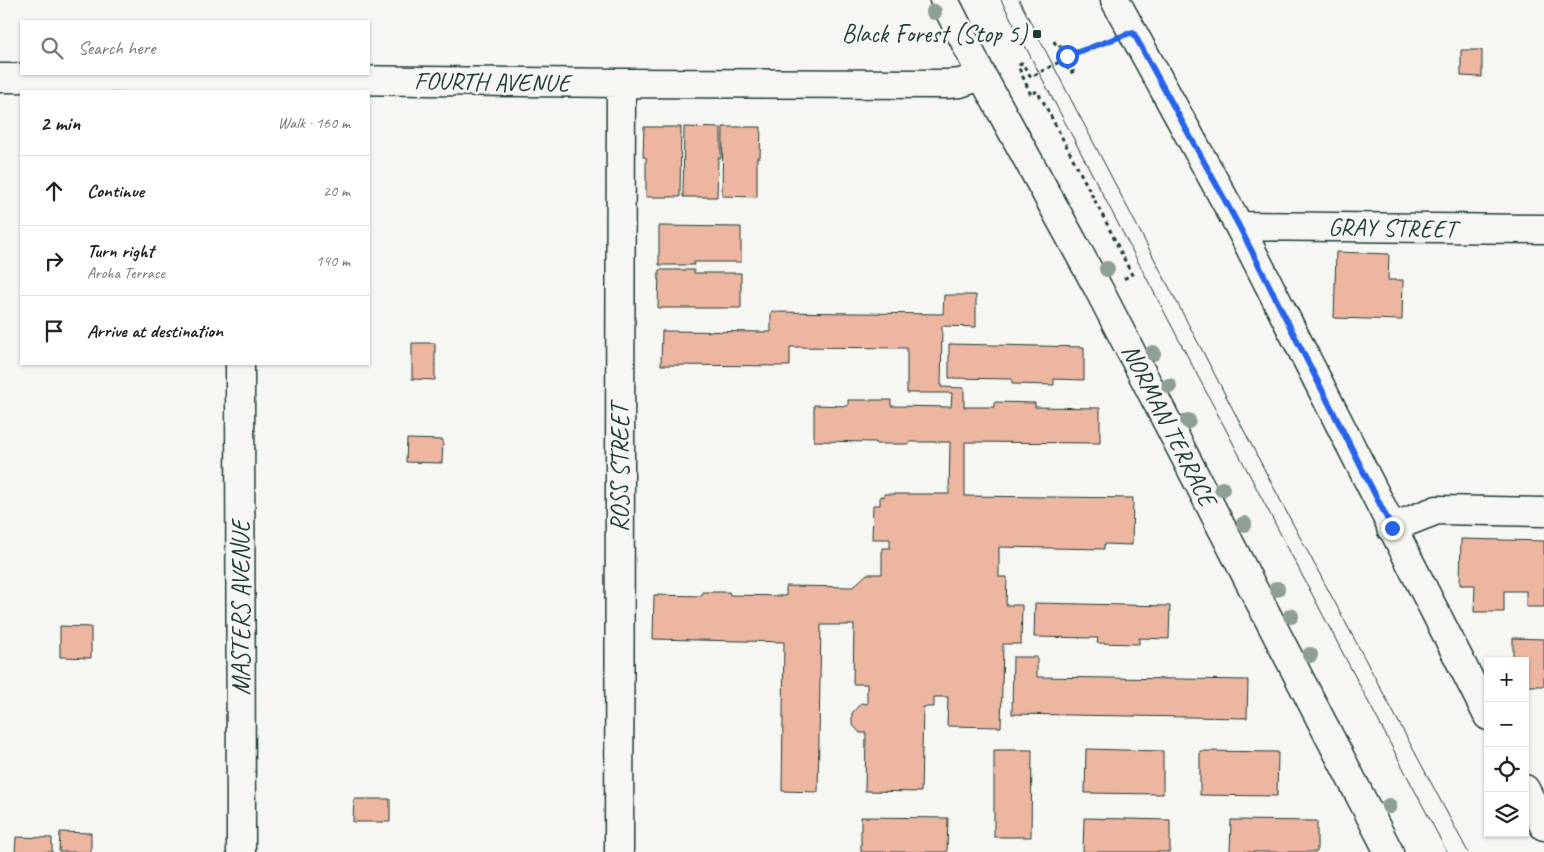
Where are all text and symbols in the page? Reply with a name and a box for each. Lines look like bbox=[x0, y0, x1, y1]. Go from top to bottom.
place label: Black Forest (Stop 5) bbox=[842, 18, 1029, 50]
search box bbox=[20, 20, 370, 75]
marker: Black Forest (Stop 5) bbox=[1031, 28, 1043, 40]
icon: search bbox=[38, 34, 66, 62]
text: Search here bbox=[78, 36, 155, 60]
route start bbox=[1056, 45, 1079, 68]
street label: FOURTH AVENUE bbox=[414, 65, 573, 99]
text: 2 min bbox=[40, 110, 80, 136]
text: Walk · 160 m bbox=[278, 113, 350, 133]
icon: ahead bbox=[40, 177, 68, 205]
text: Continue bbox=[87, 179, 144, 203]
text: 20 m bbox=[323, 181, 350, 201]
street label: GRAY STREET bbox=[1328, 211, 1462, 245]
text: Turn right bbox=[87, 239, 154, 263]
icon: right bbox=[40, 247, 68, 275]
text: 140 m bbox=[316, 251, 350, 271]
text: Aroha Terrace bbox=[87, 263, 165, 283]
icon: arrive bbox=[40, 317, 68, 345]
text: Arrive at destination bbox=[87, 319, 223, 343]
street label: NORMAN TERRACE bbox=[1114, 339, 1225, 514]
street label: ROSS STREET bbox=[604, 398, 636, 532]
street label: MASTERS AVENUE bbox=[225, 517, 257, 695]
route end bbox=[1381, 517, 1404, 540]
map controls bbox=[1484, 657, 1529, 837]
button: + bbox=[1484, 657, 1529, 702]
button: − bbox=[1484, 702, 1529, 747]
button: locate bbox=[1484, 747, 1529, 792]
button: layers bbox=[1484, 792, 1529, 837]

